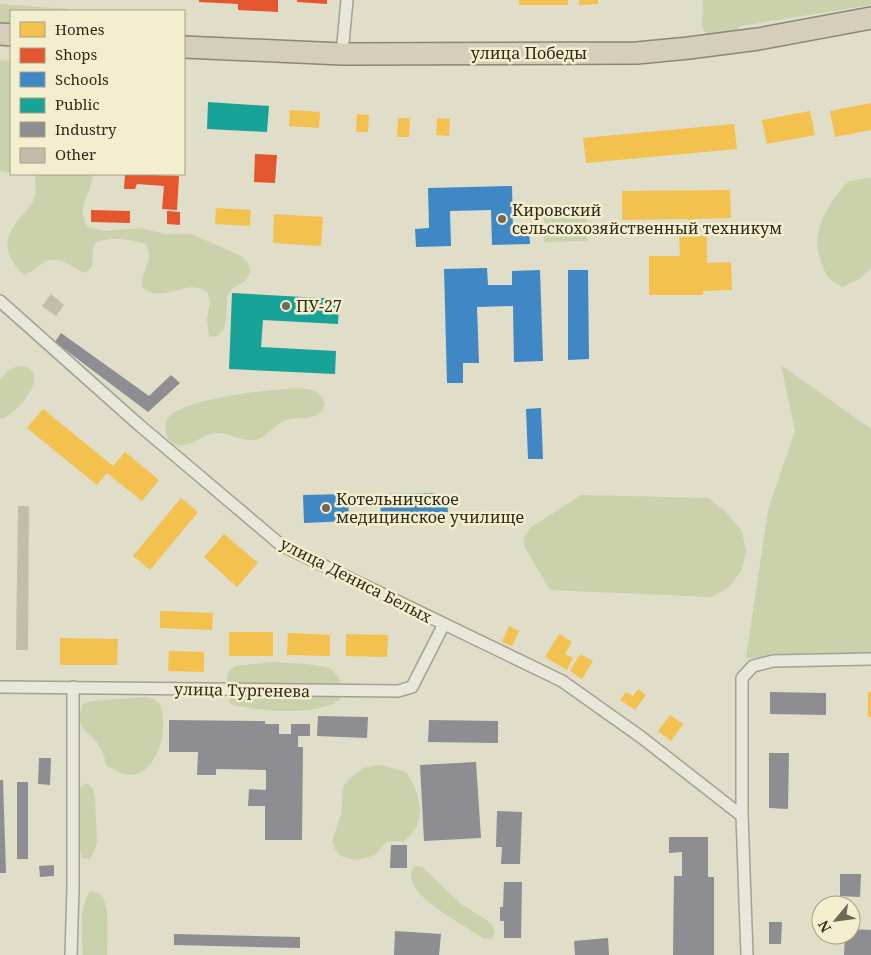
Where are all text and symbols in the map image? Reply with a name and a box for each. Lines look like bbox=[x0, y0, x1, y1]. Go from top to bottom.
legend bbox=[10, 10, 185, 175]
text: Homes bbox=[55, 19, 105, 39]
street label: улица Победы bbox=[471, 42, 587, 64]
text: Shops bbox=[55, 44, 98, 64]
text: Schools bbox=[55, 69, 109, 89]
text: Public bbox=[55, 94, 100, 114]
text: Industry bbox=[55, 119, 117, 139]
text: Other bbox=[55, 144, 96, 164]
place label: Кировский сельскохозяйственный техникум bbox=[512, 199, 782, 239]
marker: Кировский сельскохозяйственный техникум bbox=[496, 213, 508, 225]
place label: ПУ-27 bbox=[296, 295, 342, 317]
marker: ПУ-27 bbox=[280, 300, 292, 312]
place label: Котельничское медицинское училище bbox=[336, 488, 524, 528]
marker: Котельничское медицинское училище bbox=[320, 502, 332, 514]
street label: улица Дениса Белых bbox=[276, 532, 436, 628]
street label: улица Тургенева bbox=[174, 678, 310, 702]
north arrow bbox=[811, 895, 861, 945]
text: N bbox=[813, 917, 835, 936]

